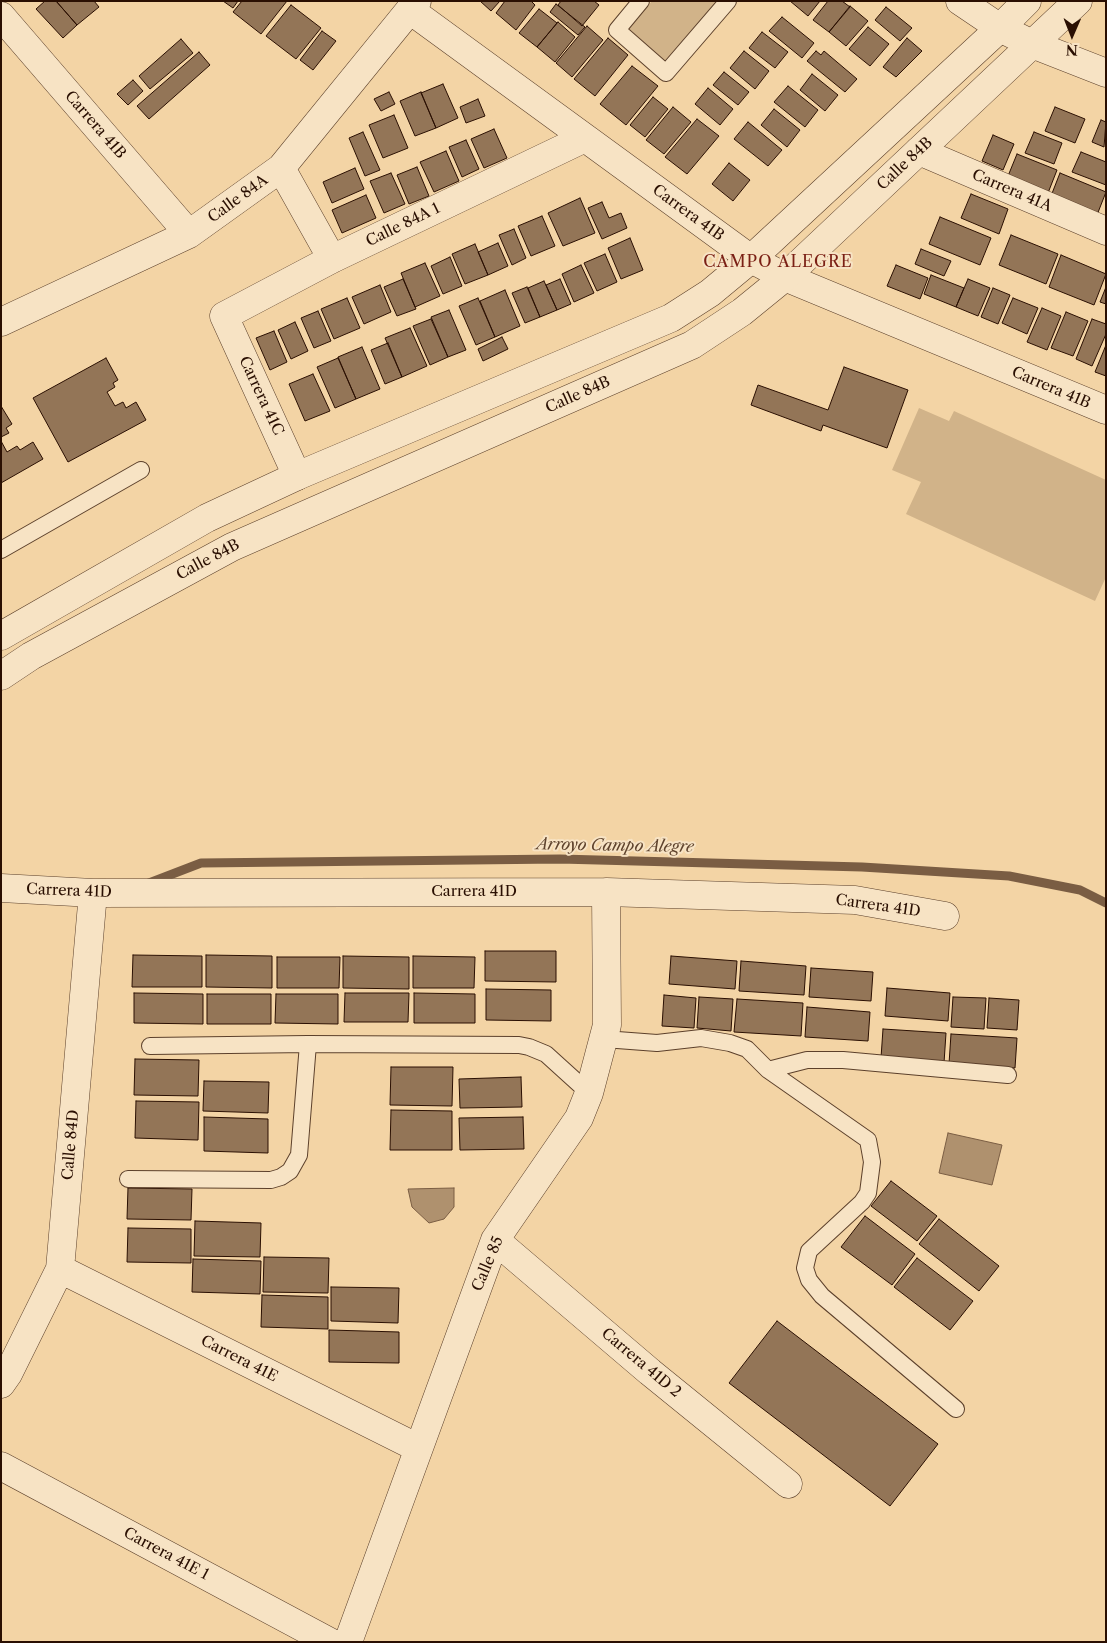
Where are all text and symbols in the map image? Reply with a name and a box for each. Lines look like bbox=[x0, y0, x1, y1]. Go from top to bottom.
north arrow bbox=[1047, 10, 1097, 60]
text: N bbox=[1066, 41, 1078, 59]
street label: Carrera 41B bbox=[61, 87, 129, 163]
street label: Calle 84B bbox=[874, 134, 936, 194]
street label: Carrera 41A bbox=[969, 166, 1055, 216]
street label: Calle 84A bbox=[205, 171, 271, 227]
street label: Carrera 41B bbox=[649, 181, 727, 245]
street label: Calle 84A 1 bbox=[363, 199, 443, 251]
district label: CAMPO ALEGRE bbox=[702, 252, 854, 272]
street label: Carrera 41C bbox=[235, 354, 287, 438]
street label: Carrera 41B bbox=[1009, 363, 1093, 413]
street label: Calle 84B bbox=[543, 373, 613, 417]
street label: Calle 84B bbox=[173, 536, 243, 584]
water label: Arroyo Campo Alegre bbox=[536, 835, 694, 857]
street label: Carrera 41D bbox=[26, 881, 112, 901]
street label: Carrera 41D bbox=[431, 883, 517, 901]
street label: Carrera 41D bbox=[834, 891, 922, 921]
street label: Calle 84D bbox=[59, 1109, 83, 1181]
street label: Calle 85 bbox=[468, 1234, 508, 1294]
street label: Carrera 41D 2 bbox=[598, 1325, 684, 1401]
street label: Carrera 41E bbox=[198, 1332, 280, 1386]
street label: Carrera 41E 1 bbox=[120, 1524, 212, 1584]

